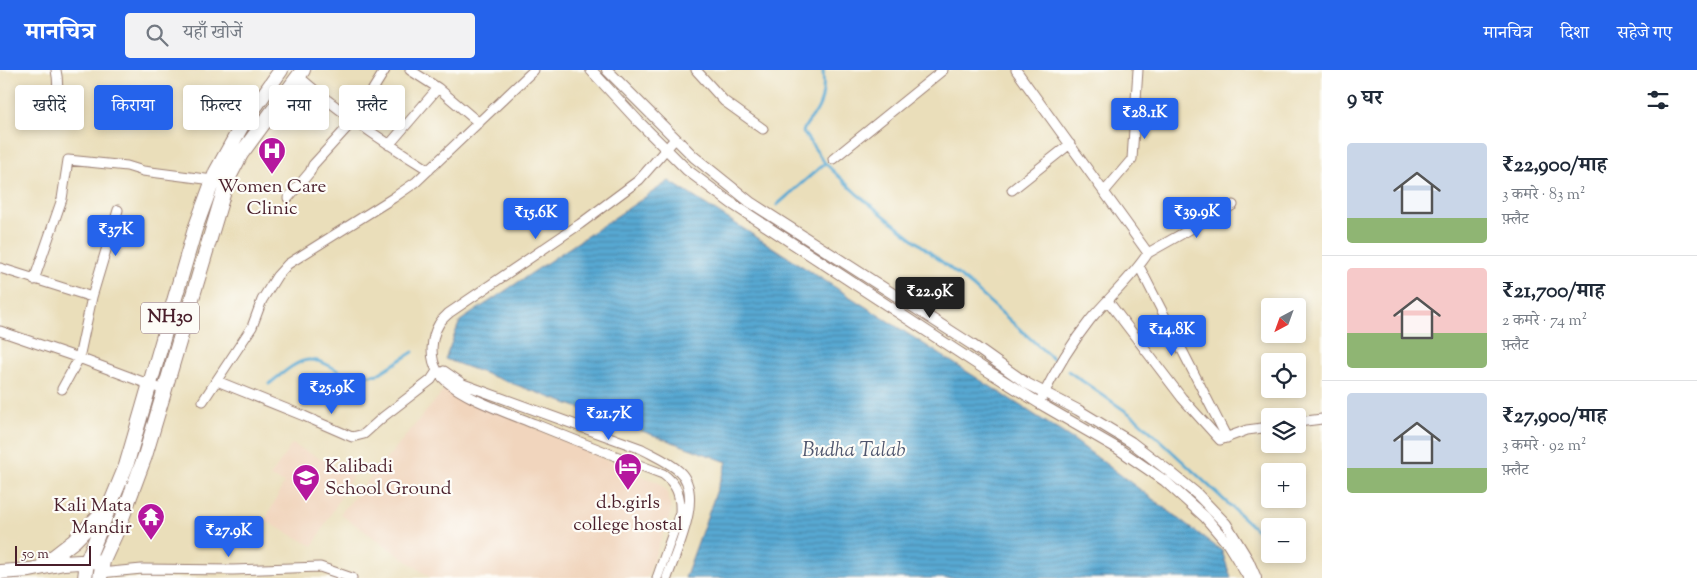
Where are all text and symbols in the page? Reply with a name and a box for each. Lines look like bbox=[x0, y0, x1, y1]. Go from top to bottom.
search box bbox=[125, 13, 475, 58]
text: मानचित्र bbox=[25, 16, 95, 50]
text: यहाँ खोजें bbox=[183, 20, 243, 47]
icon: search bbox=[143, 21, 171, 49]
text: मानचित्र bbox=[1484, 21, 1532, 47]
text: दिशा bbox=[1560, 21, 1589, 47]
text: सहेजे गए bbox=[1617, 21, 1672, 47]
text: 9 घर bbox=[1347, 84, 1383, 114]
chip: खरीदें bbox=[15, 85, 84, 130]
chip: किराया bbox=[94, 85, 173, 130]
chip: फ़िल्टर bbox=[183, 85, 259, 130]
chip: नया bbox=[269, 85, 329, 130]
chip: फ़्लैट bbox=[339, 85, 405, 130]
icon: filters bbox=[1644, 86, 1672, 114]
pin: ₹28.1K bbox=[1104, 98, 1186, 140]
text: ₹28.1K bbox=[1122, 102, 1168, 125]
hospital icon: Women Care Clinic bbox=[257, 136, 287, 175]
text: ₹22,900/माह bbox=[1502, 151, 1607, 181]
icon: home bbox=[1387, 163, 1447, 223]
place label: Women Care Clinic bbox=[218, 174, 327, 223]
text: 3 कमरे · 83 m² bbox=[1502, 184, 1585, 207]
pin: ₹39.9K bbox=[1156, 196, 1238, 239]
pin: ₹15.6K bbox=[495, 198, 577, 240]
text: ₹39.9K bbox=[1174, 201, 1220, 224]
text: ₹15.6K bbox=[514, 202, 558, 225]
text: फ़्लैट bbox=[1502, 209, 1529, 232]
pin: ₹37K bbox=[86, 214, 146, 257]
text: ₹37K bbox=[98, 219, 134, 242]
pin: ₹22.9K bbox=[889, 276, 971, 319]
text: ₹21,700/माह bbox=[1502, 277, 1605, 307]
text: ₹22.9K bbox=[906, 281, 954, 304]
icon: home bbox=[1387, 288, 1447, 348]
north arrow bbox=[1261, 298, 1306, 342]
map controls bbox=[1261, 298, 1306, 563]
road number: NH30 bbox=[141, 302, 199, 334]
text: 2 कमरे · 74 m² bbox=[1502, 310, 1587, 333]
pin: ₹14.8K bbox=[1131, 314, 1213, 357]
text: ₹14.8K bbox=[1149, 319, 1195, 342]
text: फ़्लैट bbox=[1502, 335, 1529, 358]
button: locate bbox=[1261, 353, 1306, 398]
pin: ₹25.9K bbox=[291, 372, 373, 415]
text: ₹25.9K bbox=[309, 377, 355, 400]
pin: ₹21.7K bbox=[568, 398, 650, 441]
text: ₹27,900/माह bbox=[1502, 402, 1607, 432]
text: ₹21.7K bbox=[586, 403, 632, 426]
button: layers bbox=[1261, 408, 1306, 453]
icon: home bbox=[1387, 413, 1447, 473]
text: 3 कमरे · 92 m² bbox=[1502, 435, 1586, 458]
water label: Budha Talab bbox=[802, 437, 906, 466]
hotel icon: d.b.girls college hostal bbox=[613, 452, 643, 491]
place label: Kalibadi School Ground bbox=[325, 454, 452, 503]
text: फ़्लैट bbox=[1502, 460, 1529, 483]
school or university icon: Kalibadi School Ground bbox=[291, 463, 321, 502]
button: + bbox=[1261, 463, 1306, 508]
place label: d.b.girls college hostal bbox=[573, 490, 683, 539]
place label: Kali Mata Mandir bbox=[53, 493, 132, 542]
temple icon: Kali Mata Mandir bbox=[136, 502, 166, 541]
pin: ₹27.9K bbox=[188, 516, 270, 558]
button: − bbox=[1261, 518, 1306, 563]
text: ₹27.9K bbox=[206, 520, 252, 543]
scale bar bbox=[15, 543, 91, 566]
text: 50 m bbox=[22, 545, 49, 565]

